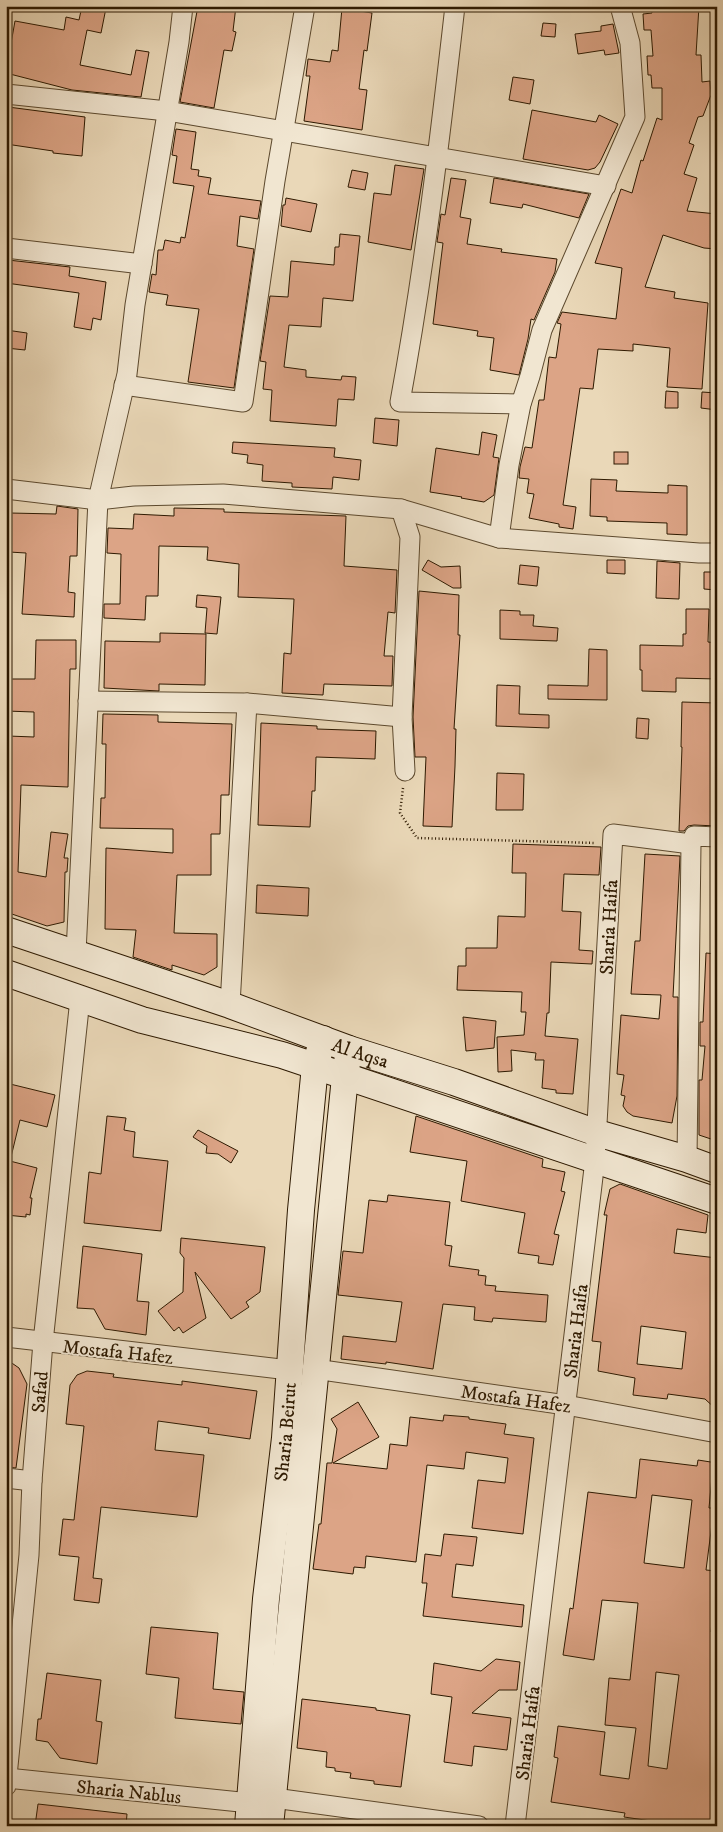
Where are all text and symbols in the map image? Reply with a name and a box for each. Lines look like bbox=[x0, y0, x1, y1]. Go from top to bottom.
street label: Sharia Haifa bbox=[596, 879, 623, 975]
street label: Al Aqsa bbox=[329, 1034, 391, 1074]
street label: Sharia Haifa bbox=[559, 1283, 594, 1380]
street label: Mostafa Hafez bbox=[61, 1335, 174, 1370]
street label: Safad bbox=[27, 1370, 54, 1414]
street label: Mostafa Hafez bbox=[459, 1380, 572, 1419]
street label: Sharia Beirut bbox=[270, 1382, 302, 1483]
street label: Sharia Haifa bbox=[511, 1685, 546, 1782]
street label: Sharia Nablus bbox=[75, 1776, 182, 1809]

